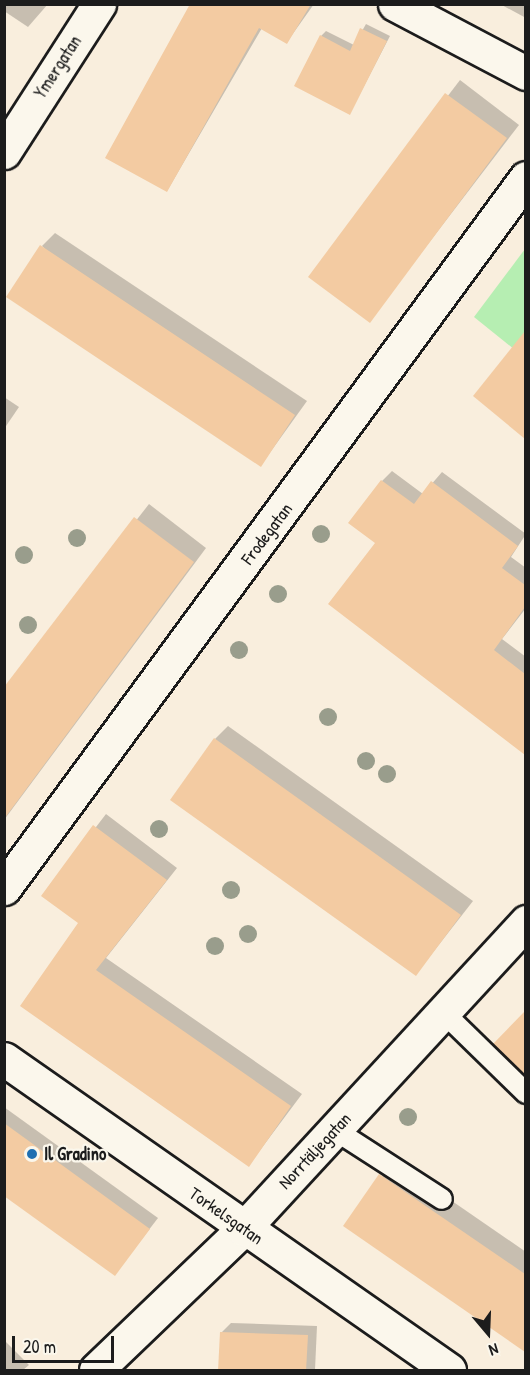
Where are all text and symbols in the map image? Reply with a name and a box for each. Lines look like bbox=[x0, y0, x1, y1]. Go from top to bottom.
street label: Ymergatan bbox=[30, 31, 86, 103]
street label: Frodegatan bbox=[237, 499, 297, 569]
street label: Norrtäljegatan bbox=[274, 1108, 356, 1194]
place label: Il Gradino bbox=[44, 1143, 106, 1165]
marker: Il Gradino bbox=[25, 1147, 39, 1161]
street label: Torkelsgatan bbox=[185, 1183, 267, 1249]
north arrow bbox=[458, 1303, 518, 1363]
scale bar bbox=[15, 1324, 117, 1362]
text: 20 m bbox=[23, 1334, 56, 1359]
text: N bbox=[486, 1338, 501, 1362]

